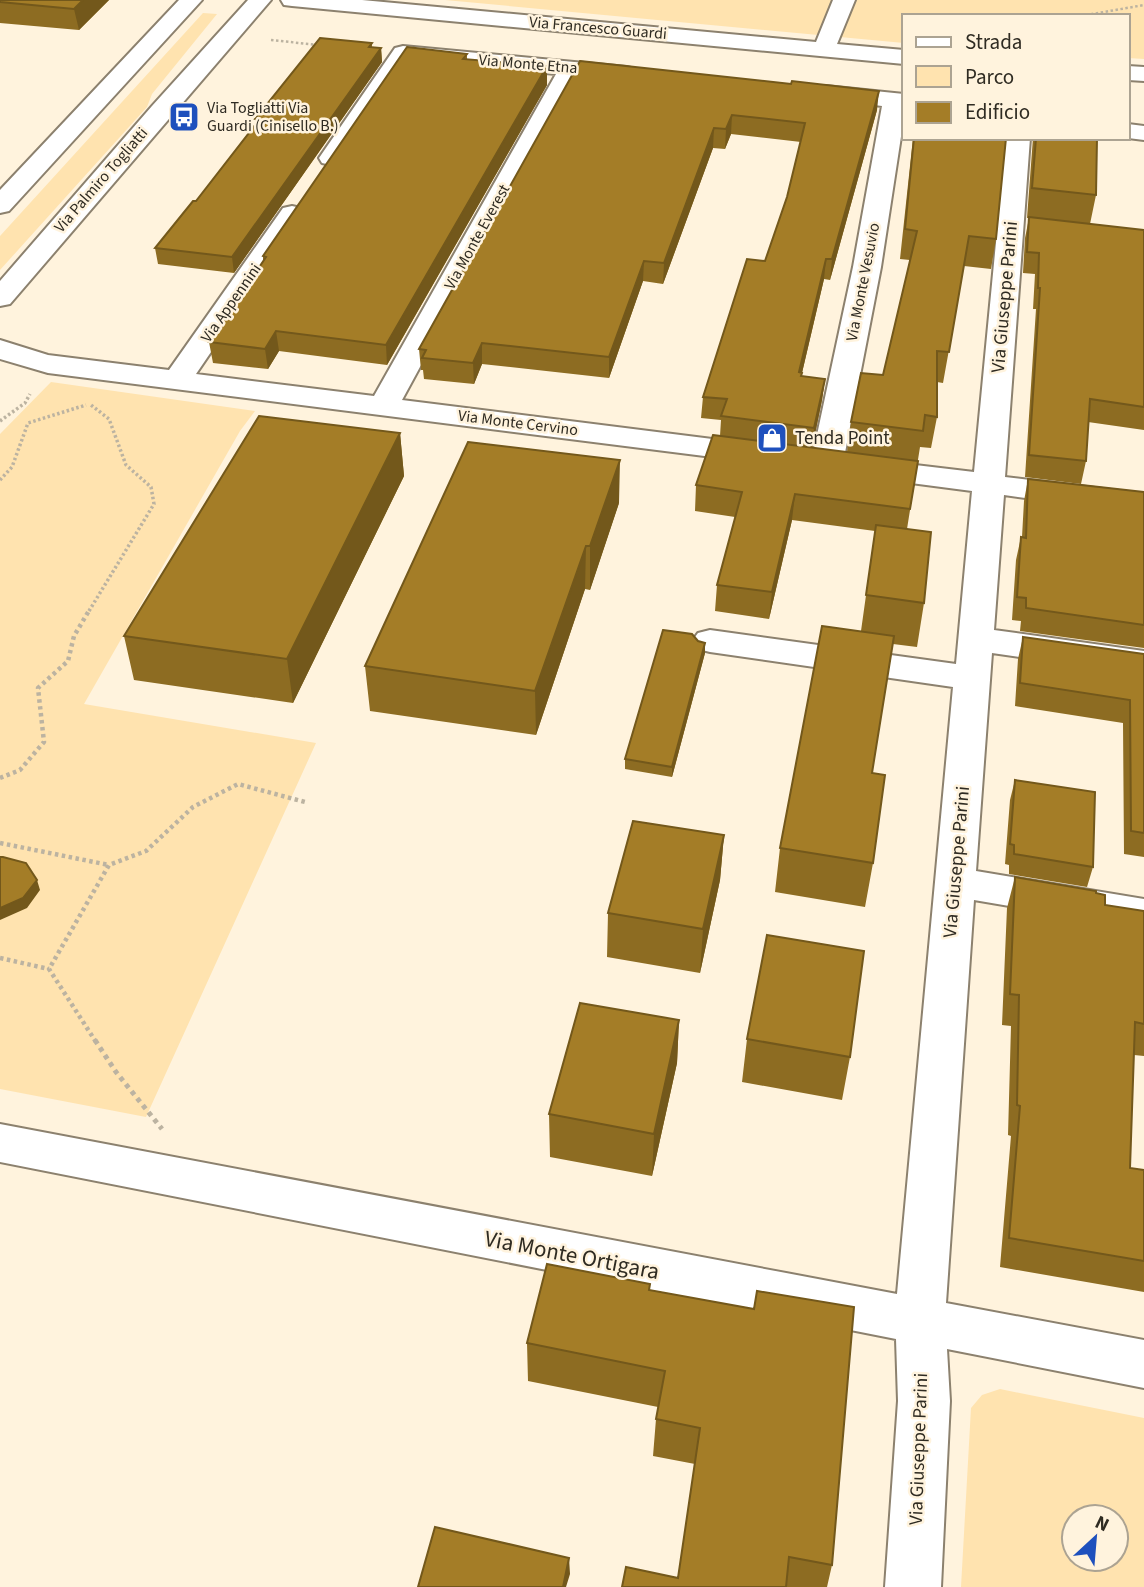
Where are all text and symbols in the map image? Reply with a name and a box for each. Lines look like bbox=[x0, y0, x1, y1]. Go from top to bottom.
street label: Via Francesco Guardi bbox=[528, 11, 668, 45]
legend bbox=[902, 14, 1130, 140]
text: Strada bbox=[965, 27, 1022, 57]
street label: Via Monte Etna bbox=[478, 49, 578, 79]
text: Parco bbox=[965, 62, 1014, 92]
place label: Via Togliatti Via Guardi (Cinisello B.) bbox=[207, 97, 339, 137]
text: Edificio bbox=[965, 97, 1030, 127]
bus stop icon: Via Togliatti Via Guardi (Cinisello B.) bbox=[167, 100, 201, 134]
street label: Via Palmiro Togliatti bbox=[49, 123, 153, 237]
street label: Via Monte Everest bbox=[439, 180, 515, 294]
street label: Via Giuseppe Parini bbox=[985, 220, 1025, 374]
street label: Via Monte Vesuvio bbox=[841, 221, 885, 343]
street label: Via Appennini bbox=[196, 259, 266, 347]
street label: Via Monte Cervino bbox=[457, 405, 579, 441]
shop icon: Tenda Point bbox=[755, 421, 789, 455]
place label: Tenda Point bbox=[795, 425, 890, 452]
street label: Via Giuseppe Parini bbox=[937, 785, 977, 939]
street label: Via Monte Ortigara bbox=[482, 1222, 662, 1288]
street label: Via Giuseppe Parini bbox=[903, 1373, 935, 1525]
north arrow bbox=[1060, 1503, 1130, 1573]
text: N bbox=[1090, 1509, 1113, 1539]

